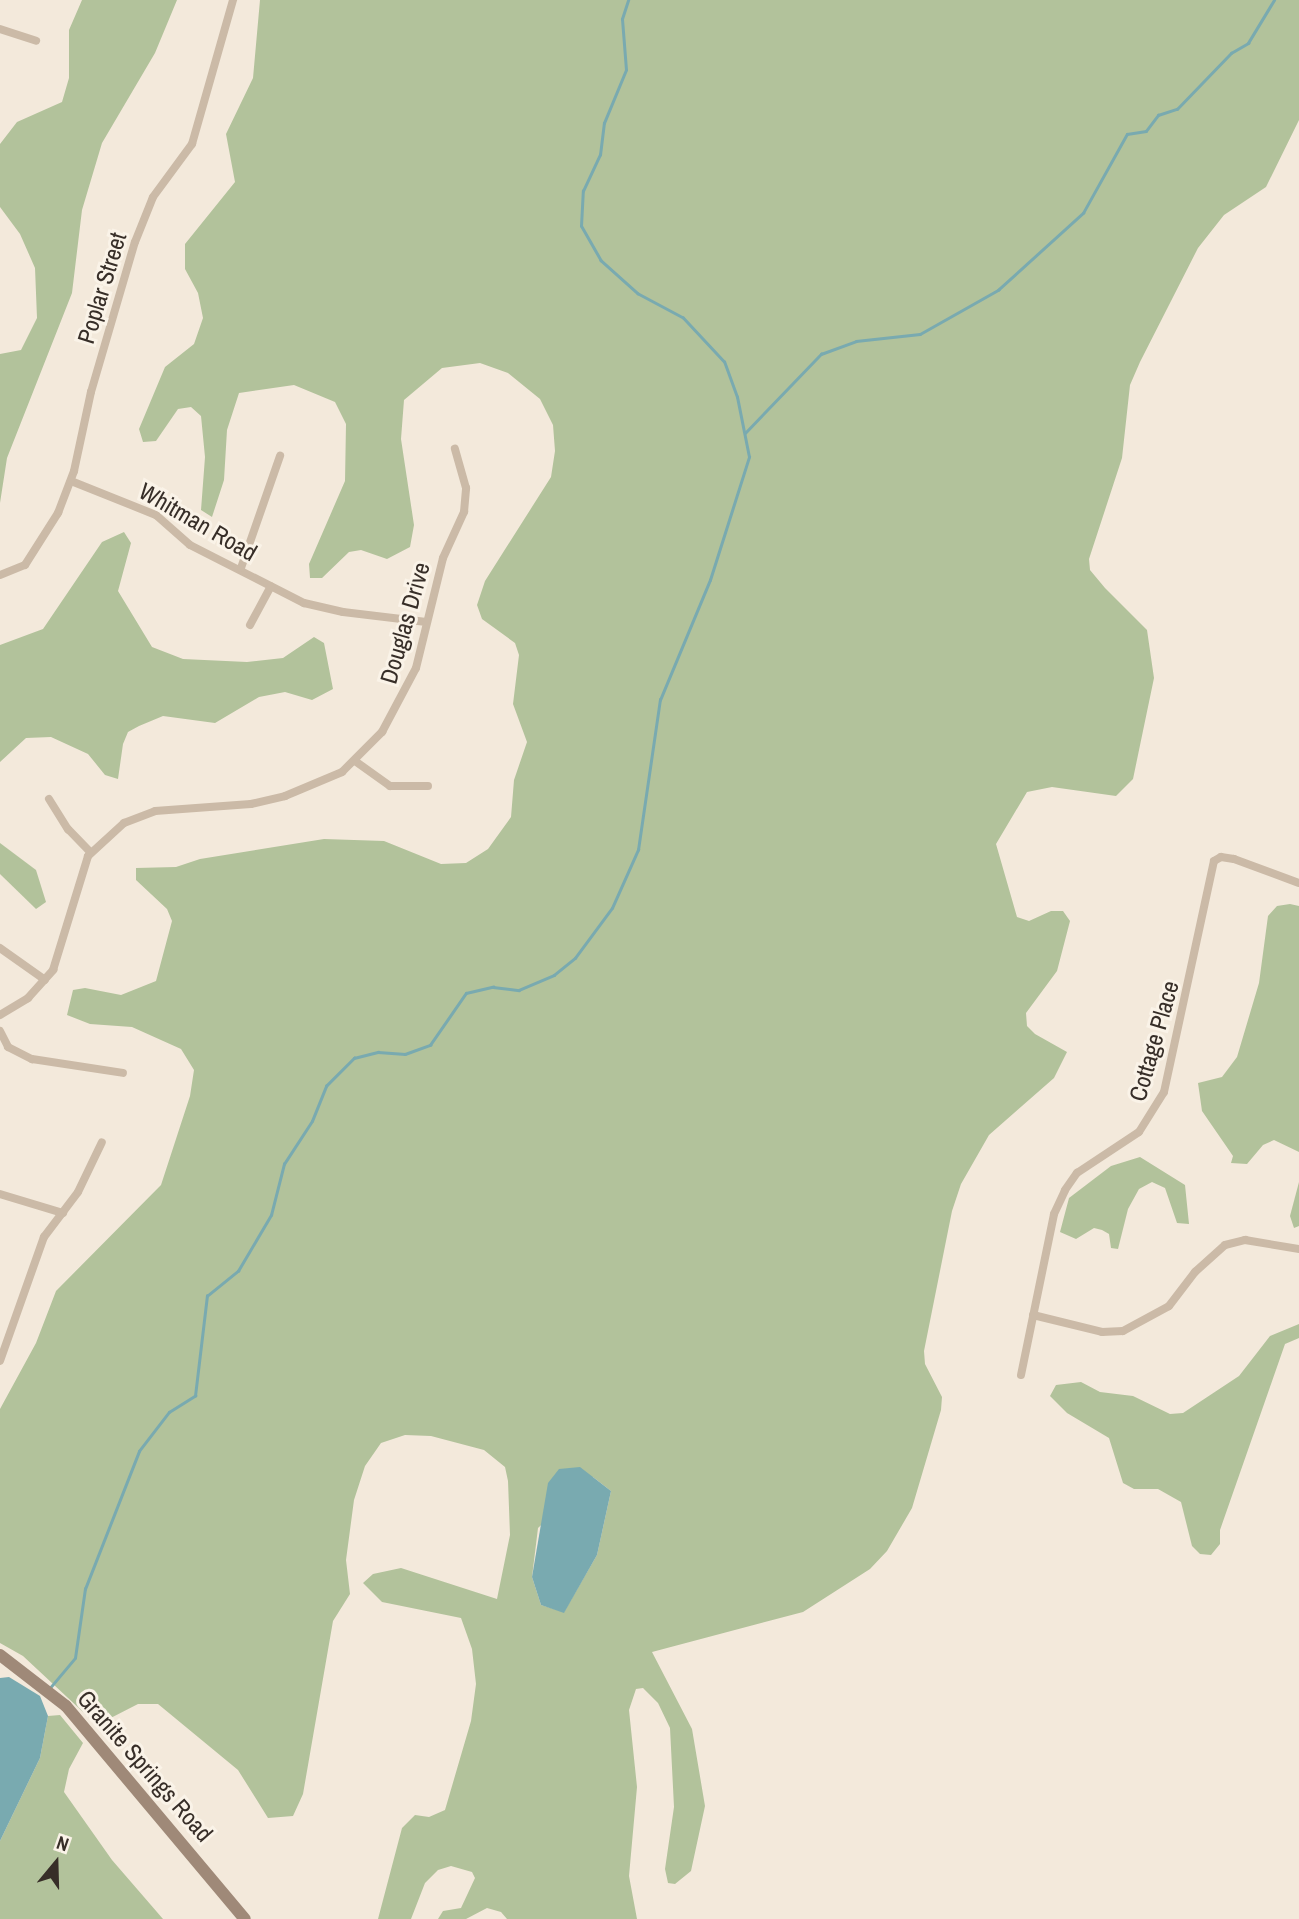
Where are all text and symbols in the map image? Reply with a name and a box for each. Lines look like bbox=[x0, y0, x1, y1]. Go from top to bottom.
street label: Poplar Street bbox=[71, 229, 133, 347]
street label: Whitman Road bbox=[134, 477, 262, 567]
street label: Douglas Drive bbox=[374, 559, 436, 687]
street label: Cottage Place bbox=[1123, 978, 1185, 1104]
street label: Granite Springs Road bbox=[71, 1684, 219, 1848]
north arrow bbox=[21, 1828, 91, 1898]
text: N bbox=[53, 1829, 72, 1857]

